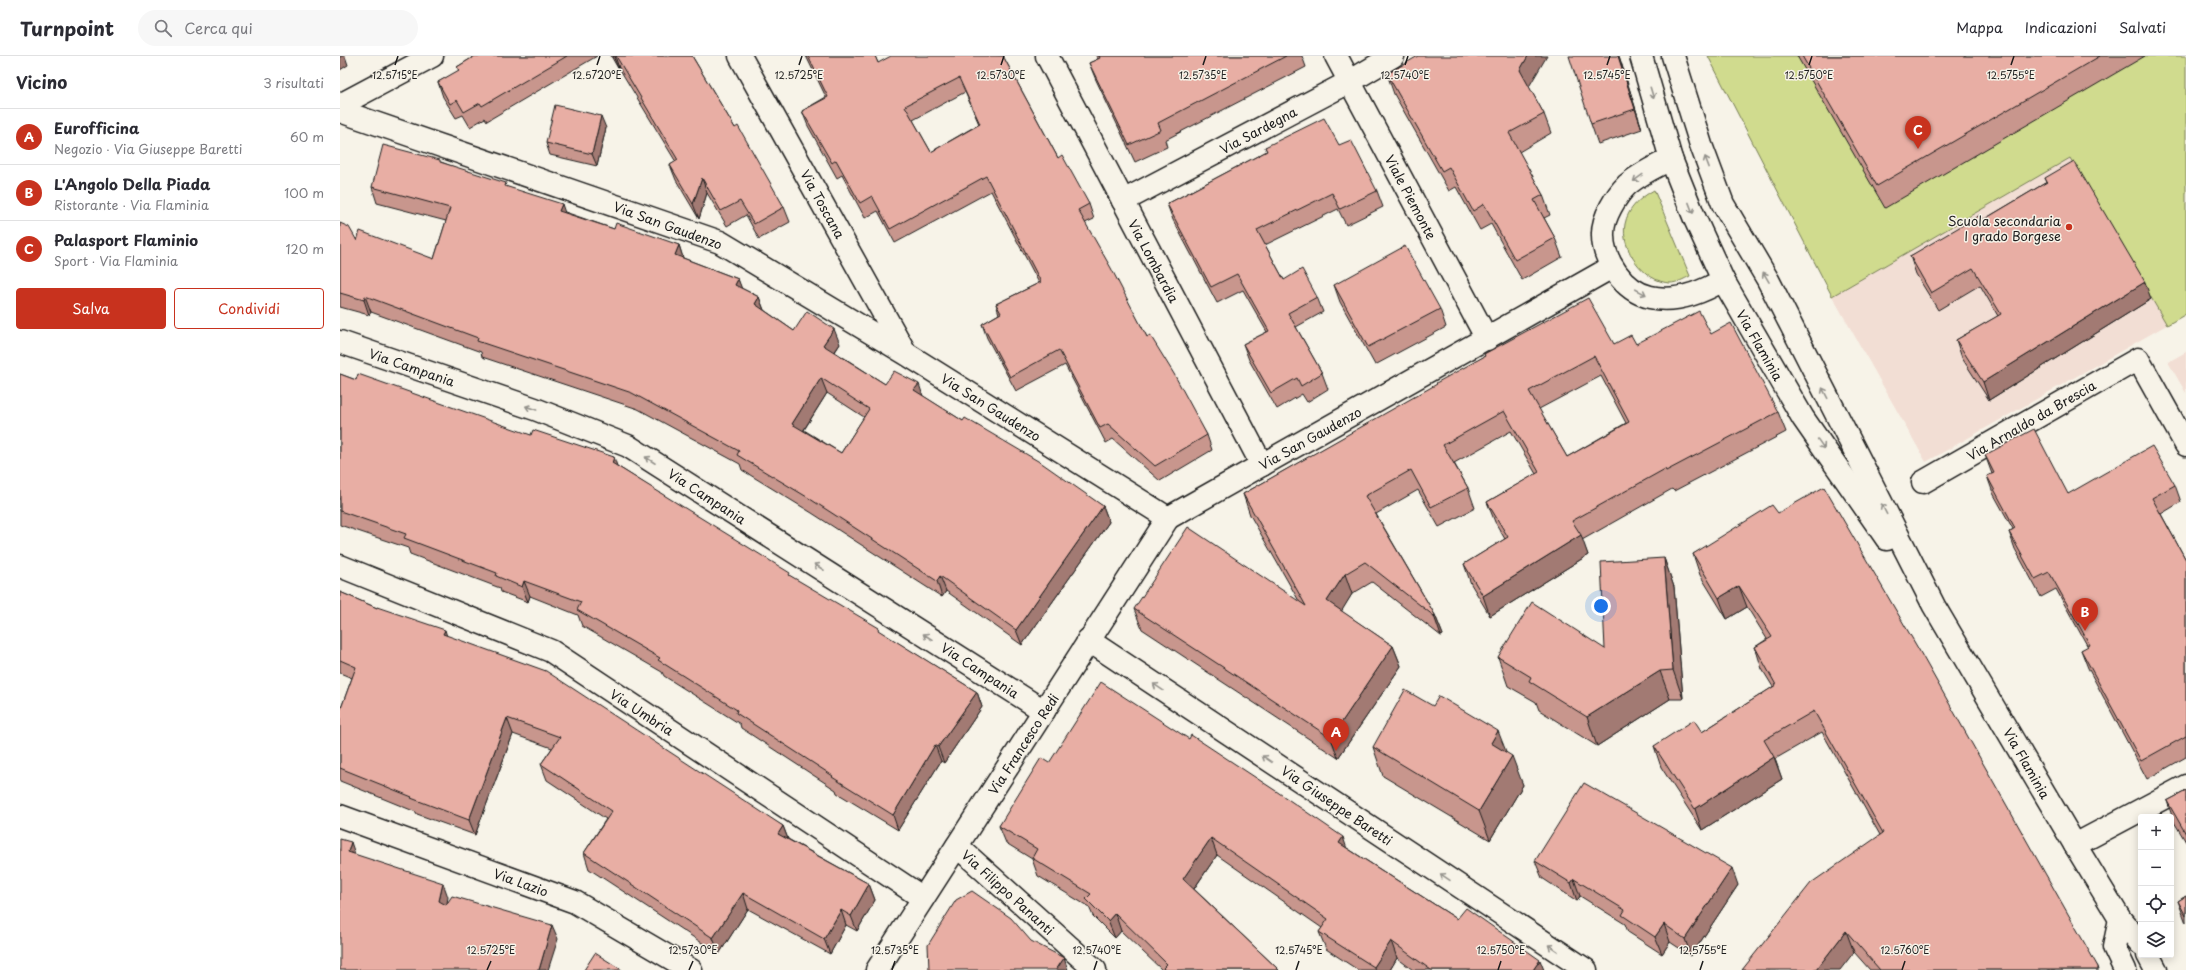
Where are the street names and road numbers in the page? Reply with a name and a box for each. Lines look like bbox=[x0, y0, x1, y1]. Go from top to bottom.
street label: Via Sardegna bbox=[1216, 101, 1301, 158]
street label: Viale Piemonte bbox=[1381, 151, 1441, 243]
street label: Via Toscana bbox=[796, 166, 850, 243]
street label: Via San Gaudenzo bbox=[611, 196, 725, 254]
street label: Via Lombardia bbox=[1124, 216, 1184, 307]
street label: Via Flaminia bbox=[1732, 306, 1788, 384]
street label: Via Campania bbox=[367, 343, 458, 391]
street label: Via San Gaudenzo bbox=[937, 369, 1045, 445]
street label: Via Arnaldo da Brescia bbox=[1963, 375, 2099, 465]
street label: Via San Gaudenzo bbox=[1255, 402, 1365, 474]
street label: Via Campania bbox=[664, 464, 750, 528]
street label: Via Campania bbox=[937, 638, 1023, 702]
street label: Via Umbria bbox=[606, 684, 678, 740]
street label: Via Francesco Redi bbox=[983, 690, 1063, 798]
street label: Via Flaminia bbox=[1999, 724, 2055, 802]
street label: Via Giuseppe Baretti bbox=[1278, 761, 1396, 849]
street label: Via Filippo Pananti bbox=[957, 845, 1059, 939]
street label: Via Lazio bbox=[491, 863, 551, 901]

